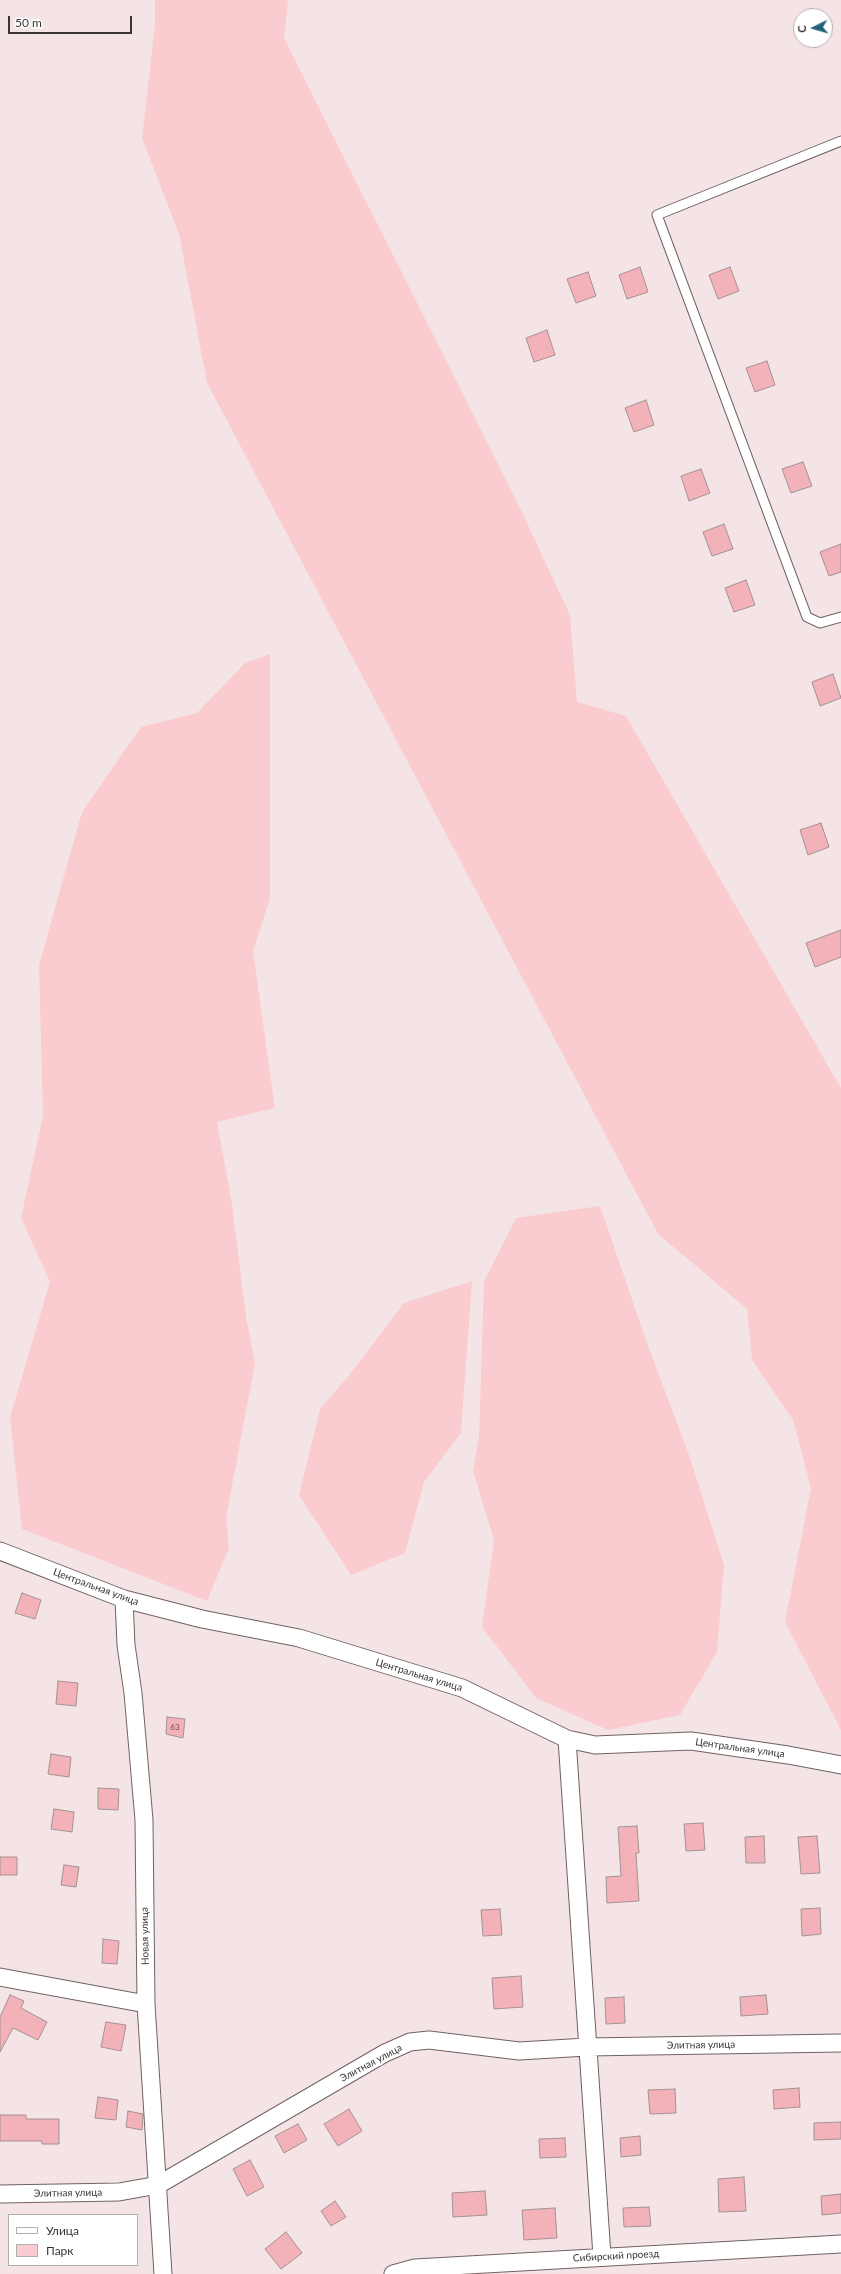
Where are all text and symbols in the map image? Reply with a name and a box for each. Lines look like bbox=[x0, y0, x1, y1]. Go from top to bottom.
scale bar bbox=[10, 8, 134, 34]
north arrow bbox=[793, 8, 833, 48]
text: 50 m bbox=[15, 15, 42, 30]
text: С bbox=[795, 25, 808, 33]
street label: Центральная улица bbox=[52, 1566, 140, 1608]
street label: Центральная улица bbox=[374, 1656, 464, 1694]
house number: 63 bbox=[170, 1722, 180, 1732]
street label: Центральная улица bbox=[695, 1736, 785, 1760]
street label: Новая улица bbox=[138, 1907, 152, 1965]
street label: Элитная улица bbox=[667, 2038, 735, 2052]
street label: Элитная улица bbox=[338, 2042, 404, 2084]
street label: Элитная улица bbox=[34, 2186, 102, 2200]
legend bbox=[8, 2214, 138, 2266]
text: Улица bbox=[46, 2223, 79, 2238]
text: Парк bbox=[46, 2243, 74, 2258]
street label: Сибирский проезд bbox=[573, 2248, 659, 2264]

